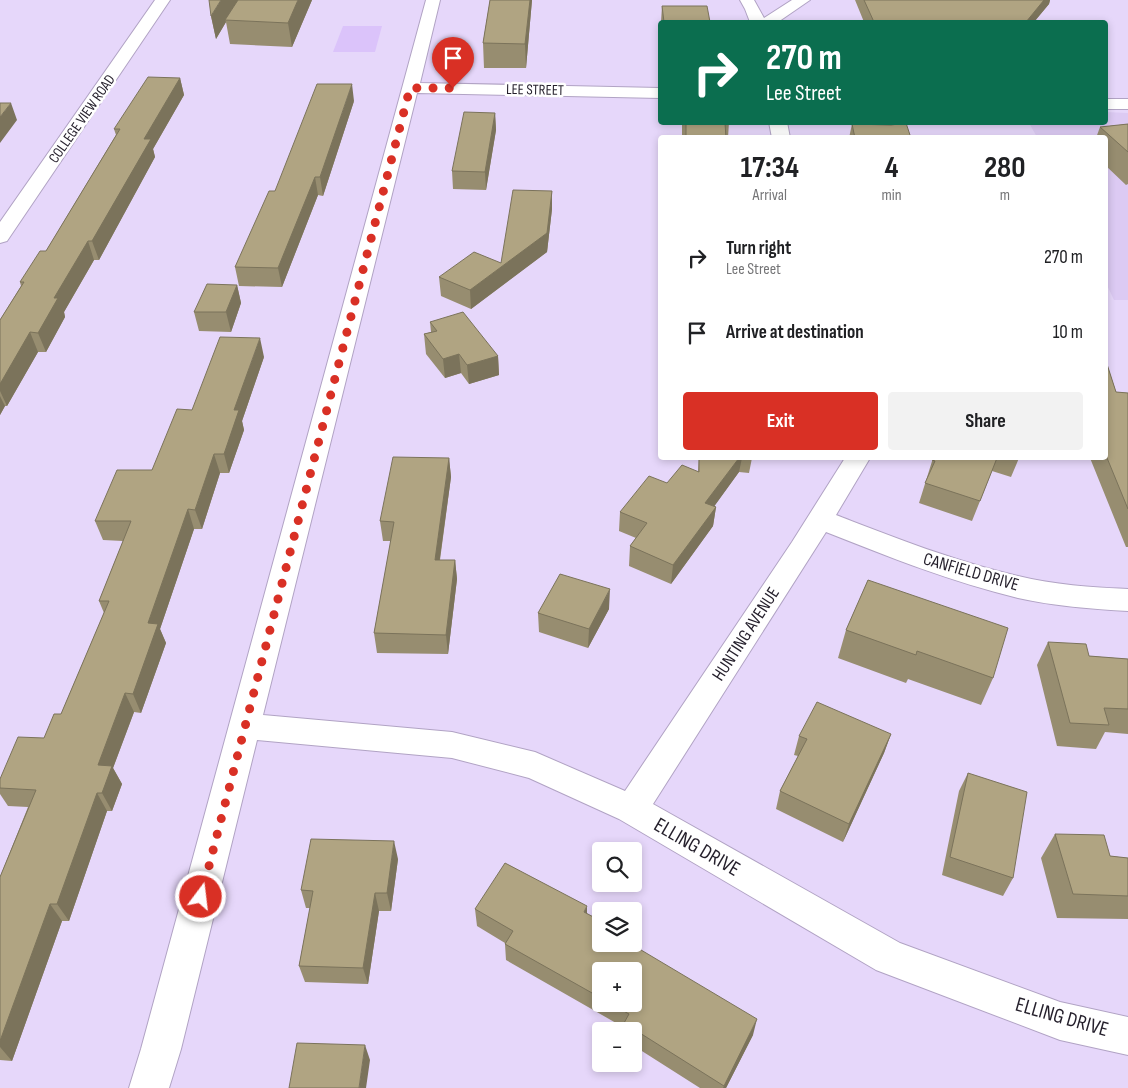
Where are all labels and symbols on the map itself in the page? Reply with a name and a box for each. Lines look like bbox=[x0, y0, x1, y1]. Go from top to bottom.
pin bbox=[432, 37, 474, 88]
street label: COLLEGE VIEW ROAD bbox=[44, 71, 120, 167]
street label: LEE STREET bbox=[506, 80, 564, 100]
street label: CANFIELD DRIVE bbox=[921, 548, 1021, 596]
street label: HUNTING AVENUE bbox=[708, 583, 784, 685]
street label: ELLING DRIVE bbox=[649, 812, 745, 882]
position arrow bbox=[174, 870, 226, 922]
street label: ELLING DRIVE bbox=[1013, 992, 1111, 1042]

